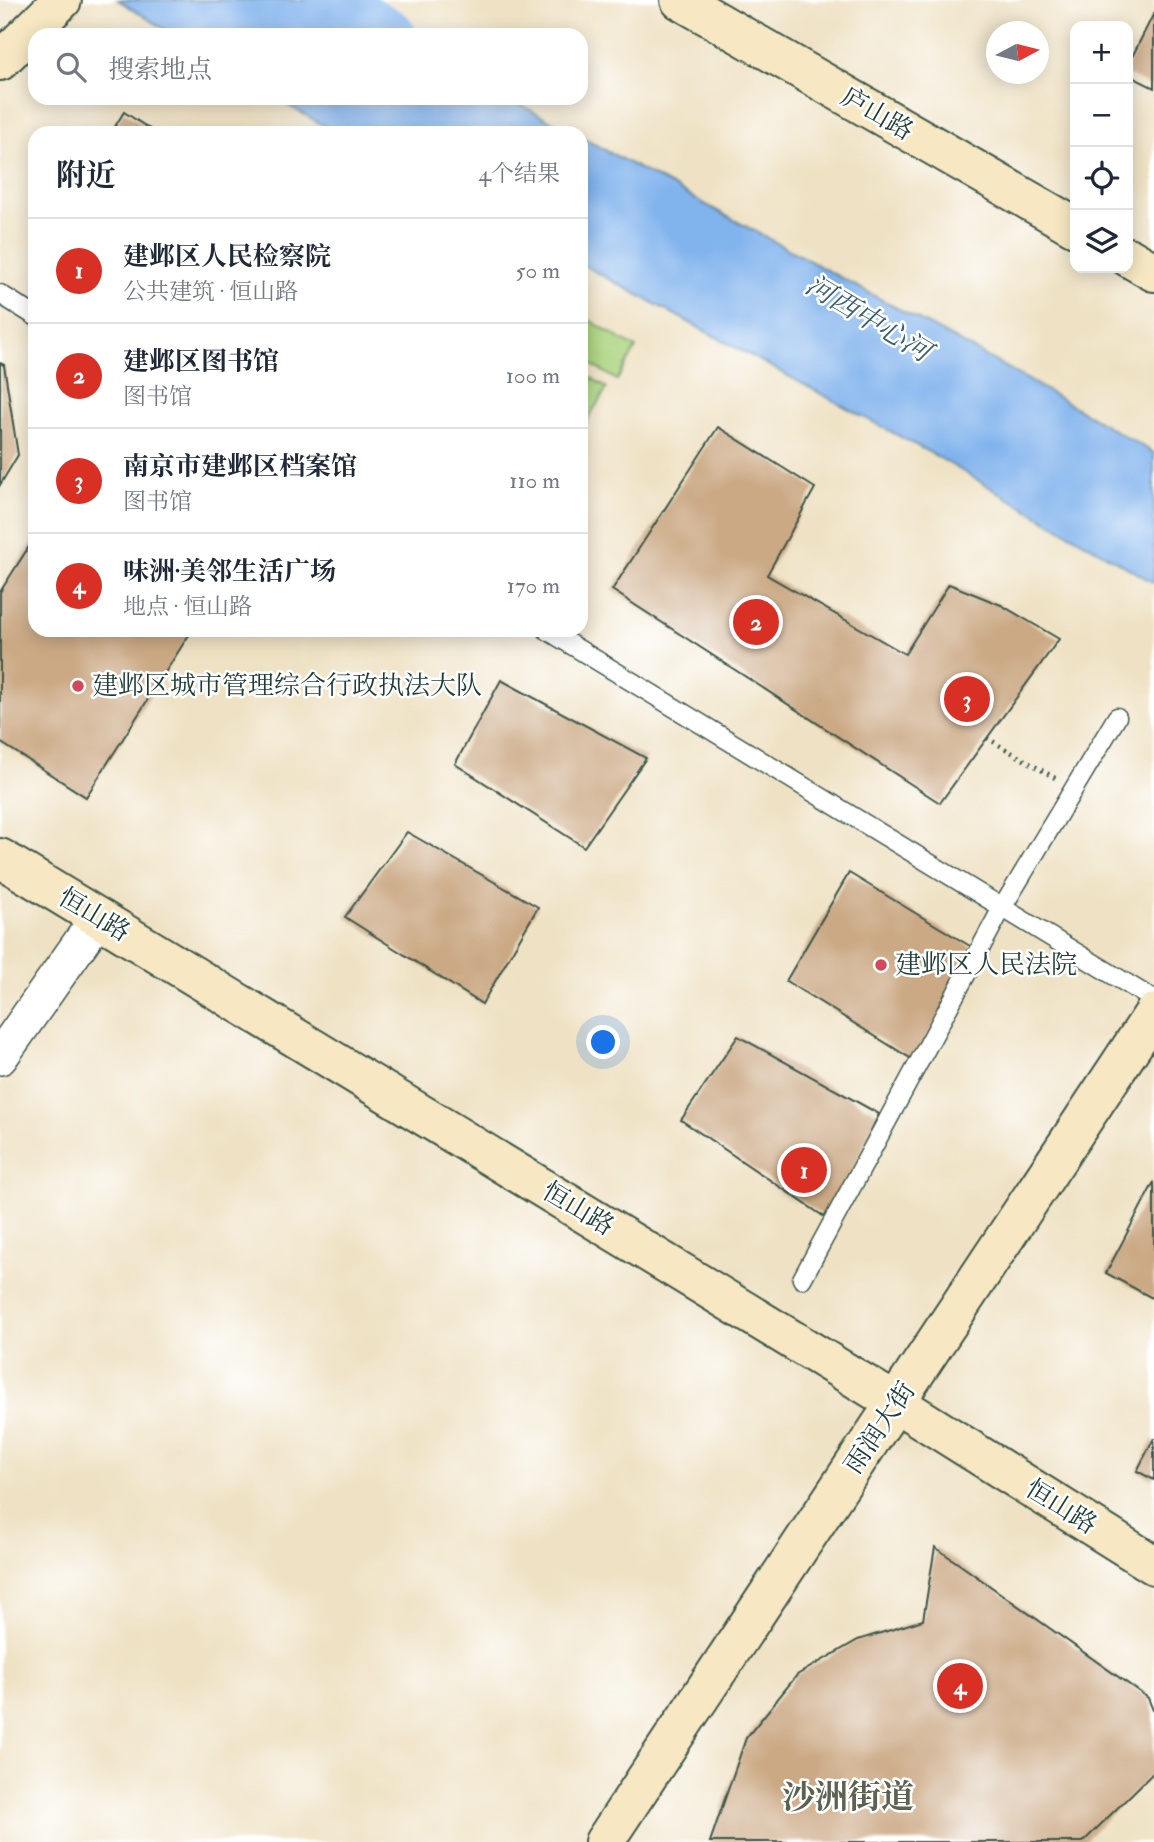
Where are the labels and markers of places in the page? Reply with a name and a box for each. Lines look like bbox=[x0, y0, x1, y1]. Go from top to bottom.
pin: 2 bbox=[733, 596, 779, 648]
place label: 建邺区城市管理综合行政执法大队 bbox=[92, 670, 482, 702]
pin: 3 bbox=[944, 673, 990, 725]
marker: 建邺区城市管理综合行政执法大队 bbox=[70, 678, 86, 694]
place label: 建邺区人民法院 bbox=[895, 949, 1077, 981]
marker: 建邺区人民法院 bbox=[873, 957, 889, 973]
pin: 1 bbox=[781, 1144, 827, 1196]
pin: 4 bbox=[937, 1660, 983, 1712]

